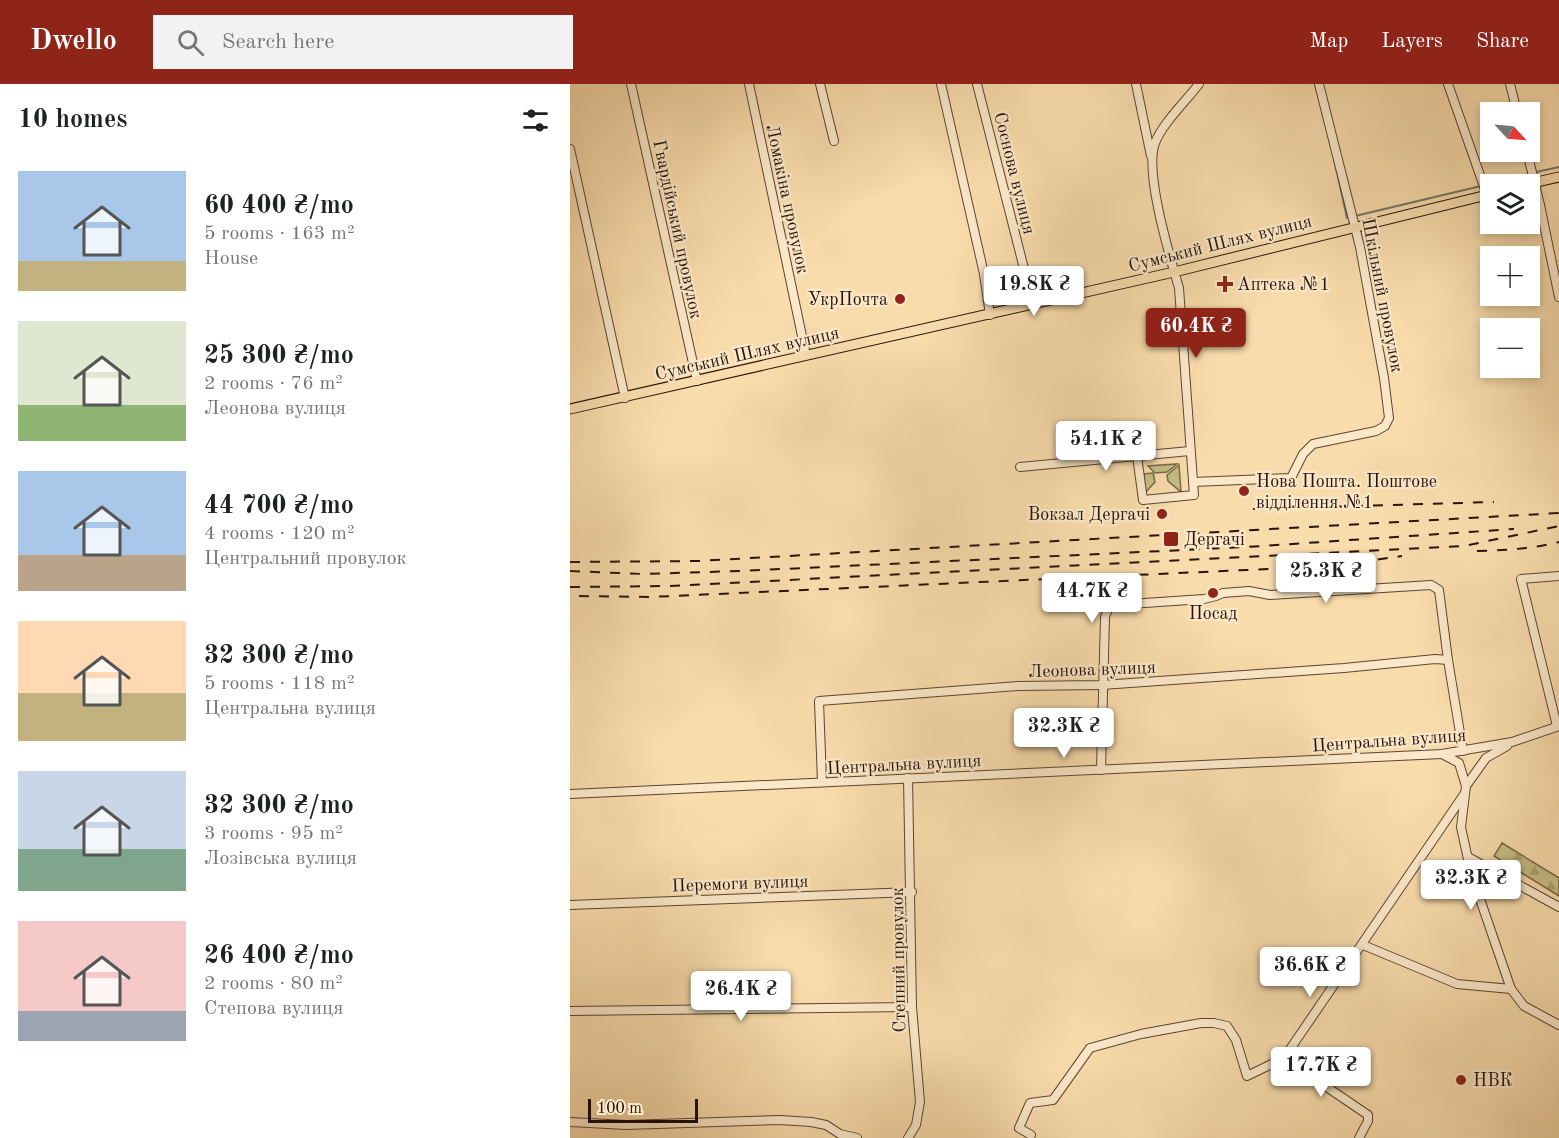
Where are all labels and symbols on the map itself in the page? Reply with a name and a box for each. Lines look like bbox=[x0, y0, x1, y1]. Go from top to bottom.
north arrow bbox=[1480, 102, 1540, 162]
street label: Соснова вулиця bbox=[990, 110, 1038, 236]
street label: Ломакіна провулок bbox=[762, 123, 812, 276]
street label: Гвардійський провулок bbox=[649, 138, 705, 320]
street label: Сумський Шлях вулиця bbox=[1127, 212, 1314, 276]
street label: Шкільний провулок bbox=[1358, 216, 1406, 374]
pin: 19.8K ₴ bbox=[979, 266, 1089, 317]
place label: Аптека №1 bbox=[1237, 276, 1330, 294]
marker: Аптека №1 bbox=[1218, 277, 1232, 291]
place label: УкрПочта bbox=[808, 291, 888, 309]
marker: УкрПочта bbox=[893, 292, 907, 306]
pin: 60.4K ₴ bbox=[1141, 308, 1251, 359]
street label: Сумський Шлях вулиця bbox=[653, 324, 841, 384]
pin: 54.1K ₴ bbox=[1051, 421, 1161, 472]
place label: Нова Пошта. Поштове відділення №1 bbox=[1256, 473, 1437, 512]
marker: Нова Пошта. Поштове відділення №1 bbox=[1237, 484, 1251, 498]
place label: Вокзал Дергачі bbox=[1028, 506, 1150, 524]
marker: Вокзал Дергачі bbox=[1155, 507, 1169, 521]
marker: Дергачі bbox=[1162, 530, 1180, 548]
place label: Дергачі bbox=[1184, 531, 1245, 549]
pin: 25.3K ₴ bbox=[1271, 553, 1381, 604]
pin: 44.7K ₴ bbox=[1037, 573, 1147, 624]
marker: Посад bbox=[1206, 586, 1220, 600]
place label: Посад bbox=[1189, 605, 1238, 623]
street label: Леонова вулиця bbox=[1028, 659, 1156, 681]
pin: 32.3K ₴ bbox=[1009, 708, 1119, 759]
street label: Центральна вулиця bbox=[1311, 727, 1467, 755]
street label: Центральна вулиця bbox=[826, 752, 982, 778]
pin: 32.3K ₴ bbox=[1416, 860, 1526, 911]
street label: Перемоги вулиця bbox=[671, 873, 809, 895]
street label: Степний провулок bbox=[889, 887, 909, 1033]
pin: 36.6K ₴ bbox=[1255, 947, 1365, 998]
pin: 26.4K ₴ bbox=[686, 971, 796, 1022]
pin: 17.7K ₴ bbox=[1266, 1047, 1376, 1098]
place label: НВК bbox=[1473, 1072, 1513, 1090]
marker: НВК bbox=[1454, 1073, 1468, 1087]
scale bar bbox=[588, 1096, 698, 1124]

